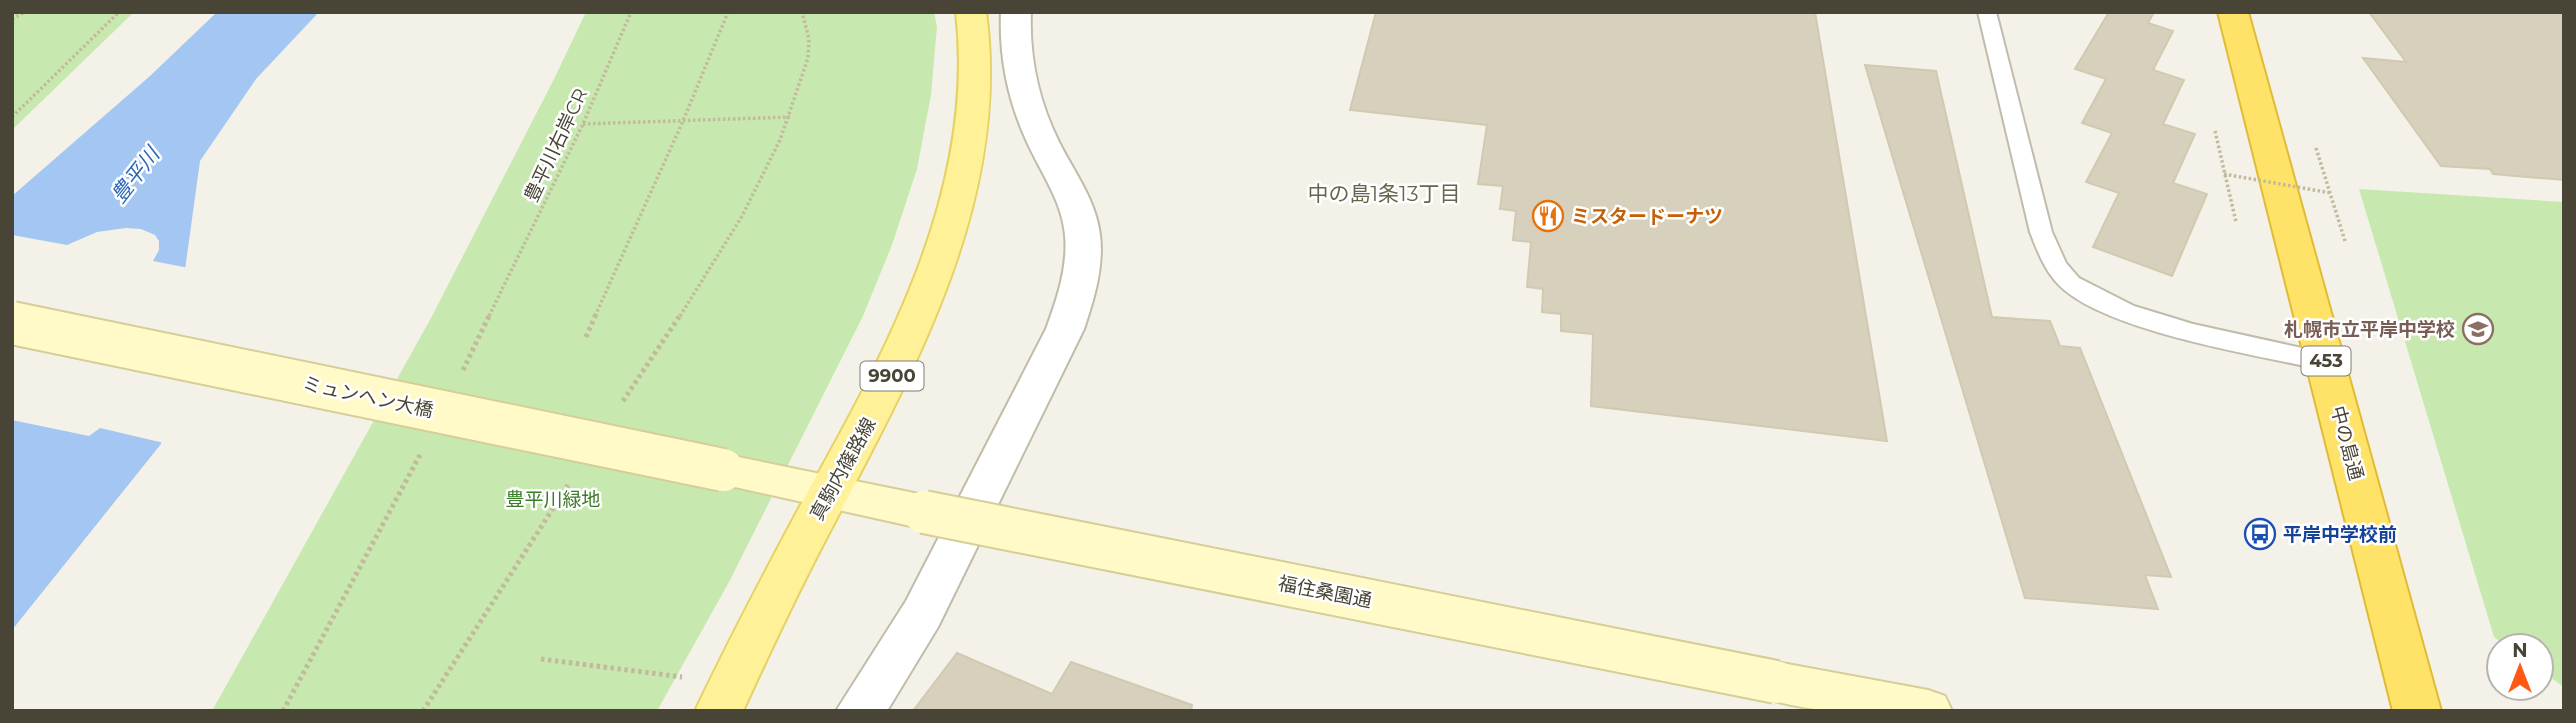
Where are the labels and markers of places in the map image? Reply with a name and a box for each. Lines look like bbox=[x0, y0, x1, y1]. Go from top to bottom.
restaurant icon: ミスタードーナツ bbox=[1531, 199, 1565, 233]
place label: ミスタードーナツ bbox=[1571, 205, 1723, 228]
school or university icon: 札幌市立平岸中学校 bbox=[2461, 312, 2495, 346]
place label: 札幌市立平岸中学校 bbox=[2284, 318, 2455, 341]
bus stop icon: 平岸中学校前 bbox=[2243, 517, 2277, 551]
place label: 平岸中学校前 bbox=[2283, 523, 2397, 546]

